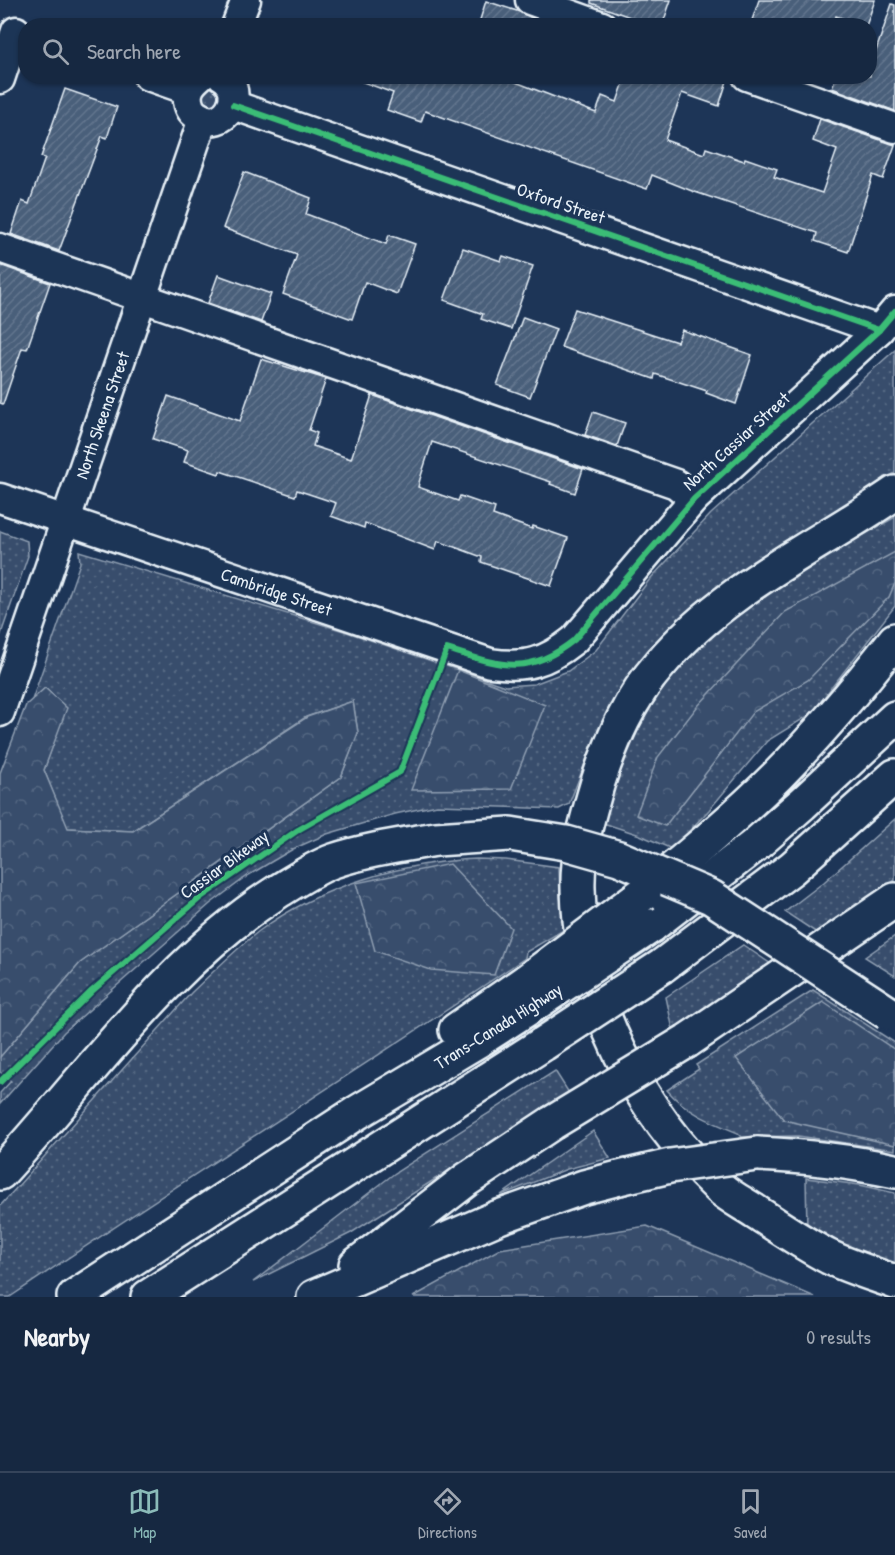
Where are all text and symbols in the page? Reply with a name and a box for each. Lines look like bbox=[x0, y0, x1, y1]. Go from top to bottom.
search box bbox=[18, 18, 877, 84]
icon: search bbox=[39, 35, 72, 68]
text: Search here bbox=[87, 36, 181, 66]
street label: Oxford Street bbox=[514, 176, 609, 230]
street label: North Skeena Street bbox=[68, 347, 135, 482]
street label: North Cassiar Street bbox=[677, 386, 796, 496]
street label: Cambridge Street bbox=[218, 561, 336, 622]
street label: Cassiar Bikeway bbox=[175, 823, 274, 905]
street label: Trans-Canada Highway bbox=[429, 976, 567, 1075]
text: Nearby bbox=[24, 1319, 90, 1354]
text: 0 results bbox=[806, 1323, 871, 1350]
tab: Map bbox=[128, 1485, 161, 1543]
tab: Directions bbox=[418, 1485, 477, 1543]
tab: Saved bbox=[734, 1485, 767, 1543]

